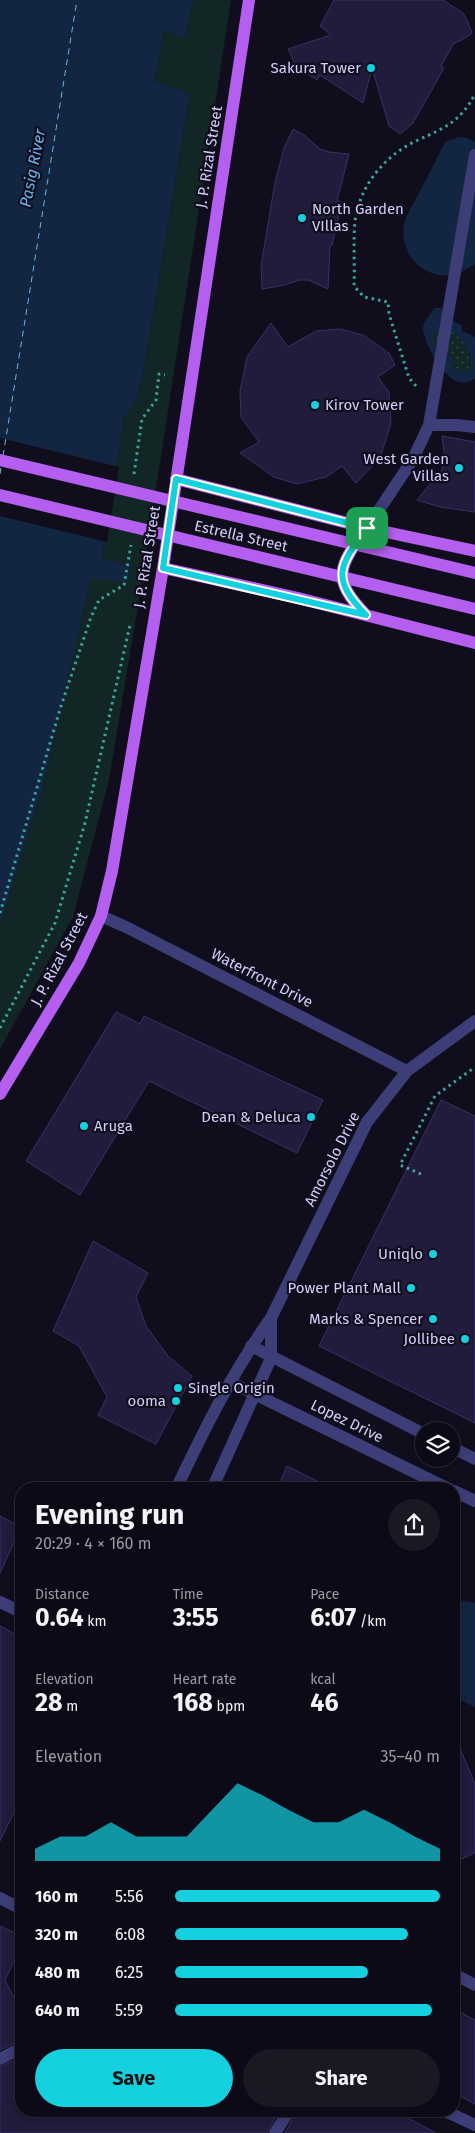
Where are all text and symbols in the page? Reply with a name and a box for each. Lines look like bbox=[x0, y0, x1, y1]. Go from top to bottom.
place label: Sakura Tower bbox=[271, 59, 361, 77]
marker: Sakura Tower bbox=[365, 62, 377, 74]
street label: J. P. Rizal Street bbox=[192, 104, 226, 209]
water label: Pasig River bbox=[16, 127, 50, 209]
place label: North Garden VIllas bbox=[312, 200, 404, 235]
marker: North Garden VIllas bbox=[296, 212, 308, 224]
place label: Kirov Tower bbox=[325, 396, 404, 414]
marker: Kirov Tower bbox=[309, 399, 321, 411]
place label: West Garden Villas bbox=[363, 450, 449, 485]
marker: West Garden Villas bbox=[453, 462, 465, 474]
street label: J. P. Rizal Street bbox=[130, 504, 164, 609]
pin bbox=[346, 507, 388, 549]
icon: arrive bbox=[353, 514, 381, 542]
street label: Estrella Street bbox=[192, 516, 290, 556]
street label: J. P. Rizal Street bbox=[27, 909, 91, 1009]
street label: Waterfront Drive bbox=[208, 945, 316, 1011]
place label: Dean & Deluca bbox=[201, 1108, 301, 1126]
street label: Amorsolo Drive bbox=[300, 1109, 364, 1209]
marker: Dean & Deluca bbox=[305, 1111, 317, 1123]
place label: Aruga bbox=[94, 1117, 133, 1135]
marker: Aruga bbox=[78, 1120, 90, 1132]
place label: Uniqlo bbox=[378, 1245, 423, 1263]
marker: Uniqlo bbox=[427, 1248, 439, 1260]
place label: Power Plant Mall bbox=[288, 1279, 402, 1297]
marker: Power Plant Mall bbox=[405, 1282, 417, 1294]
place label: Marks & Spencer bbox=[309, 1310, 423, 1328]
marker: Marks & Spencer bbox=[427, 1313, 439, 1325]
place label: Jollibee bbox=[403, 1330, 455, 1348]
marker: Jollibee bbox=[459, 1333, 471, 1345]
place label: Single Origin bbox=[188, 1379, 275, 1397]
marker: Single Origin bbox=[172, 1382, 184, 1394]
place label: ooma bbox=[127, 1392, 166, 1410]
marker: ooma bbox=[170, 1395, 182, 1407]
street label: Lopez Drive bbox=[308, 1396, 386, 1446]
map controls bbox=[415, 1422, 460, 1467]
button: layers bbox=[415, 1422, 460, 1467]
text: Evening run bbox=[35, 1498, 184, 1531]
button: share bbox=[388, 1499, 440, 1551]
text: 20:29 · 4 × 160 m bbox=[35, 1534, 152, 1553]
text: Distance bbox=[35, 1586, 89, 1603]
text: Time bbox=[173, 1586, 203, 1603]
text: Pace bbox=[310, 1586, 339, 1603]
text: 0.64 bbox=[35, 1603, 84, 1633]
text: 3:55 bbox=[173, 1603, 219, 1633]
text: 6:07 bbox=[310, 1603, 356, 1633]
text: km bbox=[84, 1613, 107, 1630]
text: /km bbox=[356, 1613, 386, 1630]
text: Elevation bbox=[35, 1671, 94, 1688]
text: Heart rate bbox=[173, 1671, 236, 1688]
text: kcal bbox=[310, 1671, 336, 1688]
text: 28 bbox=[35, 1688, 62, 1718]
text: 168 bbox=[173, 1688, 213, 1718]
text: 46 bbox=[310, 1688, 339, 1718]
text: m bbox=[62, 1698, 78, 1715]
text: bpm bbox=[213, 1698, 245, 1715]
text: Elevation bbox=[35, 1747, 102, 1766]
text: 35–40 m bbox=[380, 1747, 440, 1766]
text: 160 m bbox=[35, 1887, 78, 1906]
text: 5:56 bbox=[115, 1887, 143, 1906]
text: 320 m bbox=[35, 1925, 78, 1944]
text: 6:08 bbox=[115, 1925, 145, 1944]
text: 480 m bbox=[35, 1963, 80, 1982]
text: 6:25 bbox=[115, 1963, 143, 1982]
text: 640 m bbox=[35, 2001, 80, 2020]
text: 5:59 bbox=[115, 2001, 143, 2020]
button: Save bbox=[35, 2049, 233, 2107]
button: Share bbox=[243, 2049, 440, 2107]

